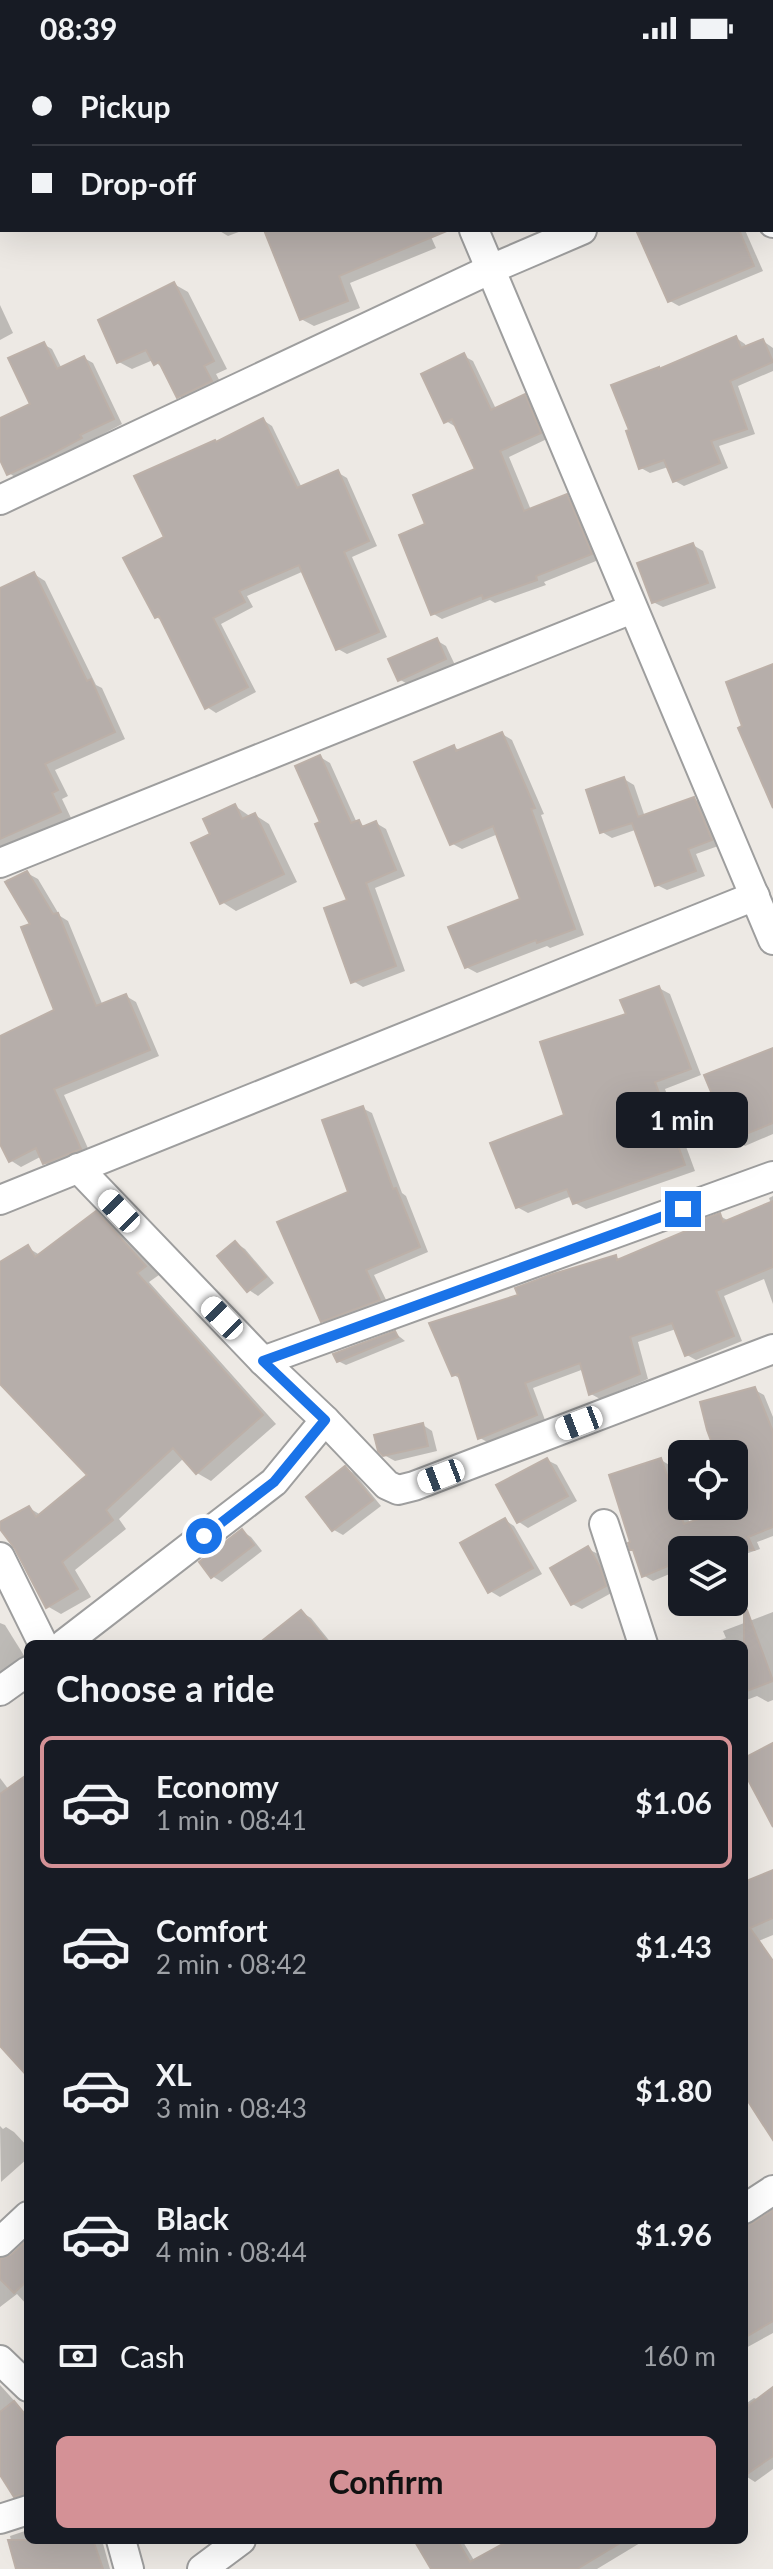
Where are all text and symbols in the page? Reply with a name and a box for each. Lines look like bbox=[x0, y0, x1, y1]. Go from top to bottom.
text: 08:39 bbox=[40, 10, 117, 46]
text: Pickup bbox=[80, 88, 171, 124]
text: Drop-off bbox=[80, 165, 196, 201]
callout: 1 min bbox=[617, 1093, 749, 1149]
text: 1 min bbox=[650, 1104, 714, 1136]
car bbox=[94, 1185, 144, 1237]
route end bbox=[665, 1191, 701, 1227]
car bbox=[197, 1292, 247, 1344]
car bbox=[552, 1403, 606, 1443]
map controls bbox=[668, 1440, 748, 1616]
button: locate bbox=[668, 1440, 748, 1520]
car bbox=[414, 1456, 468, 1496]
route start bbox=[186, 1518, 222, 1554]
button: layers bbox=[668, 1536, 748, 1616]
text: Choose a ride bbox=[56, 1666, 275, 1710]
icon: car bbox=[60, 1766, 132, 1838]
text: Economy bbox=[156, 1768, 279, 1804]
text: $1.06 bbox=[635, 1784, 712, 1820]
text: 1 min · 08:41 bbox=[156, 1804, 307, 1836]
icon: car bbox=[60, 1910, 132, 1982]
text: Comfort bbox=[156, 1912, 268, 1948]
text: $1.43 bbox=[635, 1928, 712, 1964]
text: 2 min · 08:42 bbox=[156, 1948, 307, 1980]
icon: car bbox=[60, 2054, 132, 2126]
text: XL bbox=[156, 2056, 192, 2092]
text: $1.80 bbox=[635, 2072, 712, 2108]
text: 3 min · 08:43 bbox=[156, 2092, 307, 2124]
icon: car bbox=[60, 2198, 132, 2270]
text: Black bbox=[156, 2200, 229, 2236]
text: $1.96 bbox=[635, 2216, 712, 2252]
text: 4 min · 08:44 bbox=[156, 2236, 307, 2268]
icon: cash bbox=[56, 2334, 100, 2378]
text: Cash bbox=[120, 2338, 185, 2374]
text: 160 m bbox=[643, 2340, 716, 2372]
button: Confirm bbox=[56, 2436, 716, 2528]

